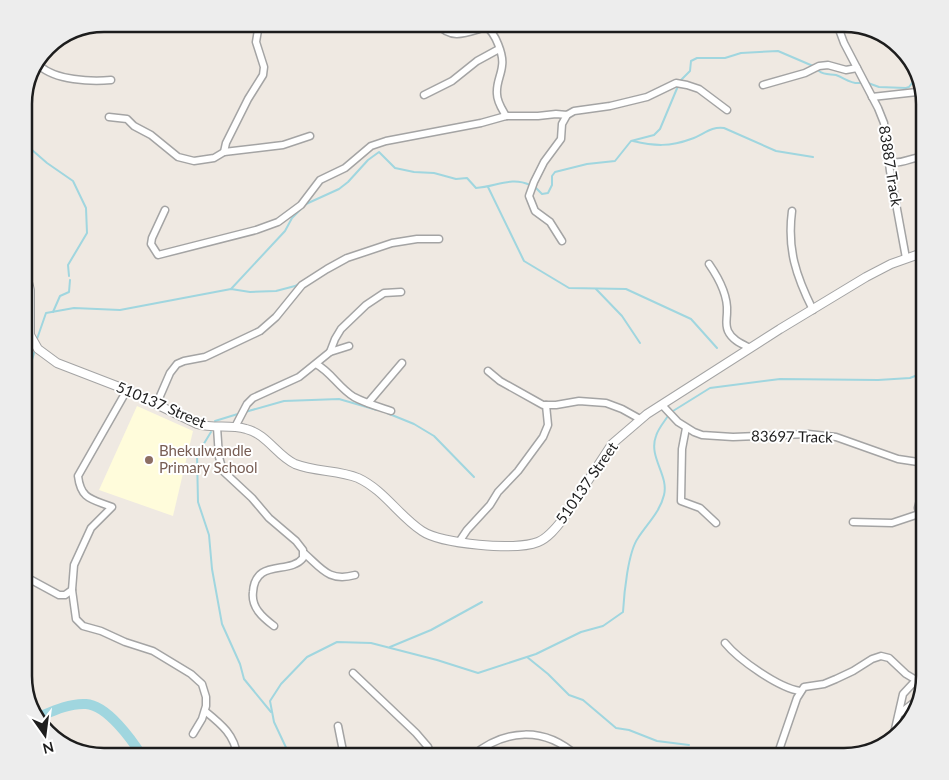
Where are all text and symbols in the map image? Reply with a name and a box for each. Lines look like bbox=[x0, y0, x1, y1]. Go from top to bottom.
street label: 83887 Track bbox=[876, 124, 906, 208]
street label: 510137 Street bbox=[114, 377, 209, 431]
street label: 83697 Track bbox=[751, 426, 833, 446]
street label: 510137 Street bbox=[551, 438, 621, 527]
place label: Bhekulwandle Primary School bbox=[159, 441, 258, 476]
marker: Bhekulwandle Primary School bbox=[143, 454, 155, 466]
north arrow bbox=[20, 710, 70, 760]
text: N bbox=[41, 739, 56, 758]

